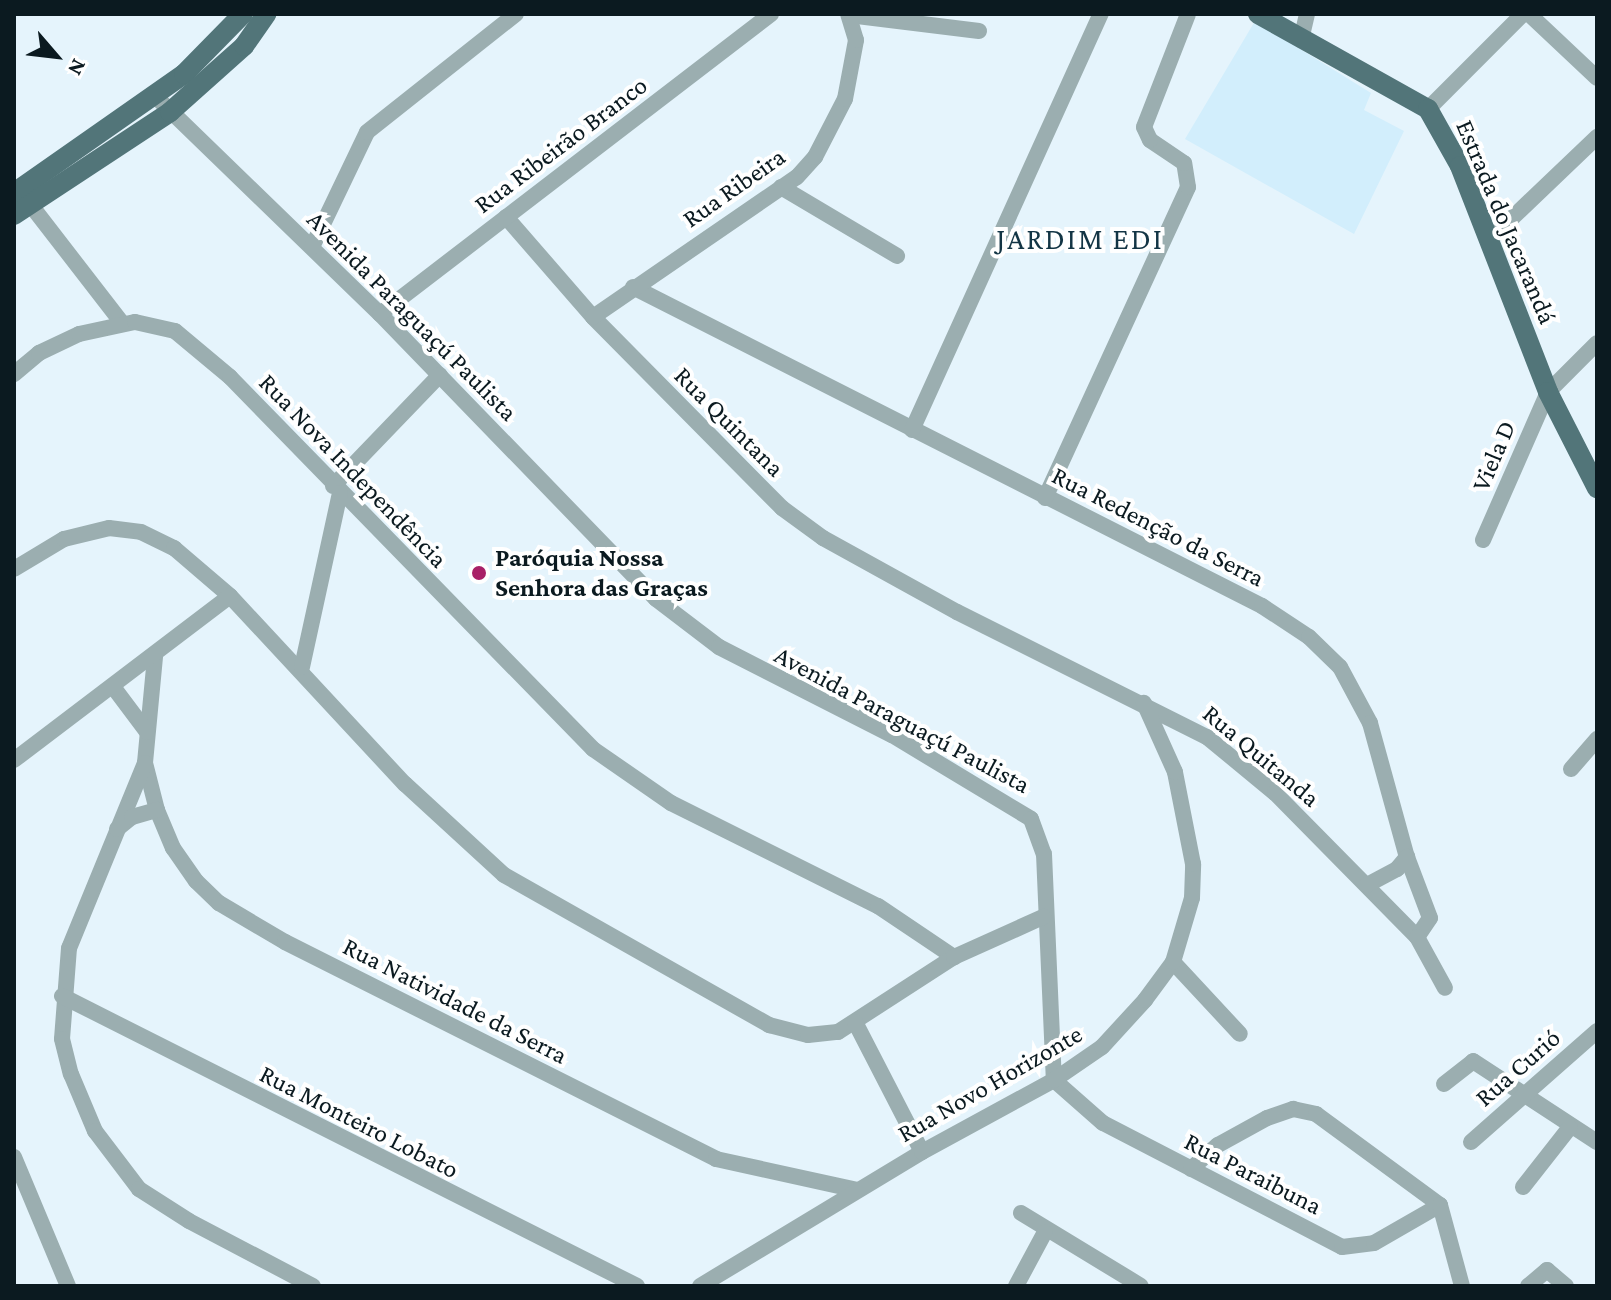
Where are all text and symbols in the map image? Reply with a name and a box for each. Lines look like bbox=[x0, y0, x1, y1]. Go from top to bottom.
north arrow bbox=[16, 16, 96, 96]
text: N bbox=[63, 55, 92, 80]
street label: Rua Ribeirão Branco bbox=[468, 70, 654, 220]
street label: Estrada do Jacarandá bbox=[1449, 115, 1563, 329]
street label: Rua Ribeira bbox=[677, 141, 791, 235]
street label: Avenida Paraguaçú Paulista bbox=[300, 204, 524, 428]
district label: JARDIM EDI bbox=[996, 221, 1164, 257]
street label: Rua Quintana bbox=[667, 360, 791, 484]
street label: Rua Nova Independência bbox=[252, 367, 454, 575]
street label: Viela D bbox=[1465, 416, 1523, 496]
street label: Rua Redenção da Serra bbox=[1047, 460, 1269, 594]
place label: Paróquia Nossa Senhora das Graças bbox=[495, 542, 708, 604]
marker: Paróquia Nossa Senhora das Graças bbox=[470, 564, 488, 582]
street label: Avenida Paraguaçú Paulista bbox=[769, 639, 1035, 801]
street label: Rua Quitanda bbox=[1196, 698, 1326, 814]
street label: Rua Natividade da Serra bbox=[337, 931, 573, 1071]
street label: Rua Novo Horizonte bbox=[892, 1019, 1088, 1149]
street label: Rua Curió bbox=[1469, 1023, 1567, 1113]
street label: Rua Monteiro Lobato bbox=[254, 1058, 464, 1186]
street label: Rua Paraibuna bbox=[1179, 1126, 1327, 1222]

